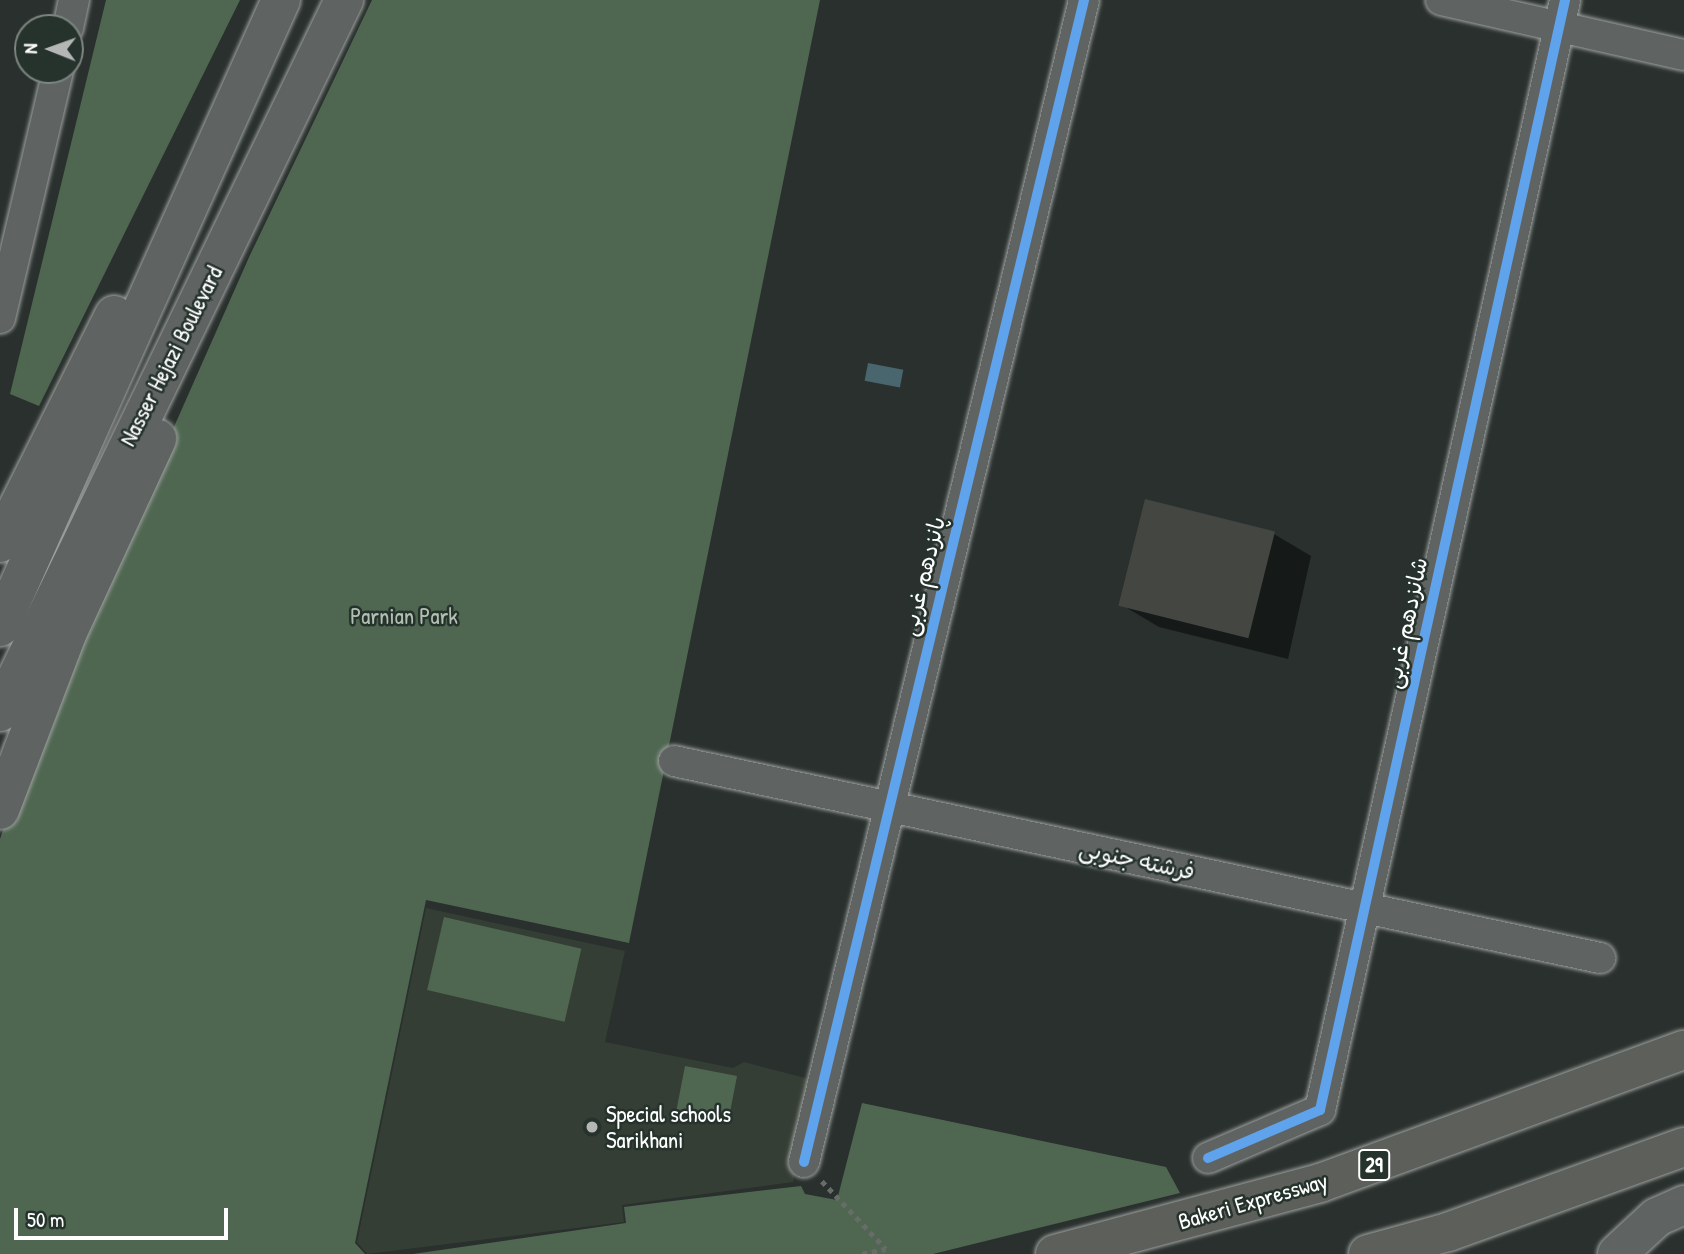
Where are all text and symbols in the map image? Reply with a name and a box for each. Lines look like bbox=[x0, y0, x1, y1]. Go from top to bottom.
north arrow bbox=[14, 14, 84, 84]
text: N bbox=[17, 43, 43, 54]
street label: Nasser Hejazi Boulevard bbox=[114, 261, 228, 451]
street label: پانزدهم غربی bbox=[895, 513, 951, 639]
street label: شانزدهم غربی bbox=[1379, 555, 1433, 691]
park label: Parnian Park bbox=[350, 602, 458, 630]
street label: فرشته جنوبی bbox=[1077, 834, 1197, 886]
place label: Special schools Sarikhani bbox=[606, 1100, 731, 1154]
marker: Special schools Sarikhani bbox=[584, 1119, 600, 1135]
road number: 29 bbox=[1356, 1148, 1392, 1182]
street label: Bakeri Expressway bbox=[1175, 1166, 1331, 1236]
scale bar bbox=[18, 1194, 231, 1238]
text: 50 m bbox=[27, 1205, 64, 1234]

